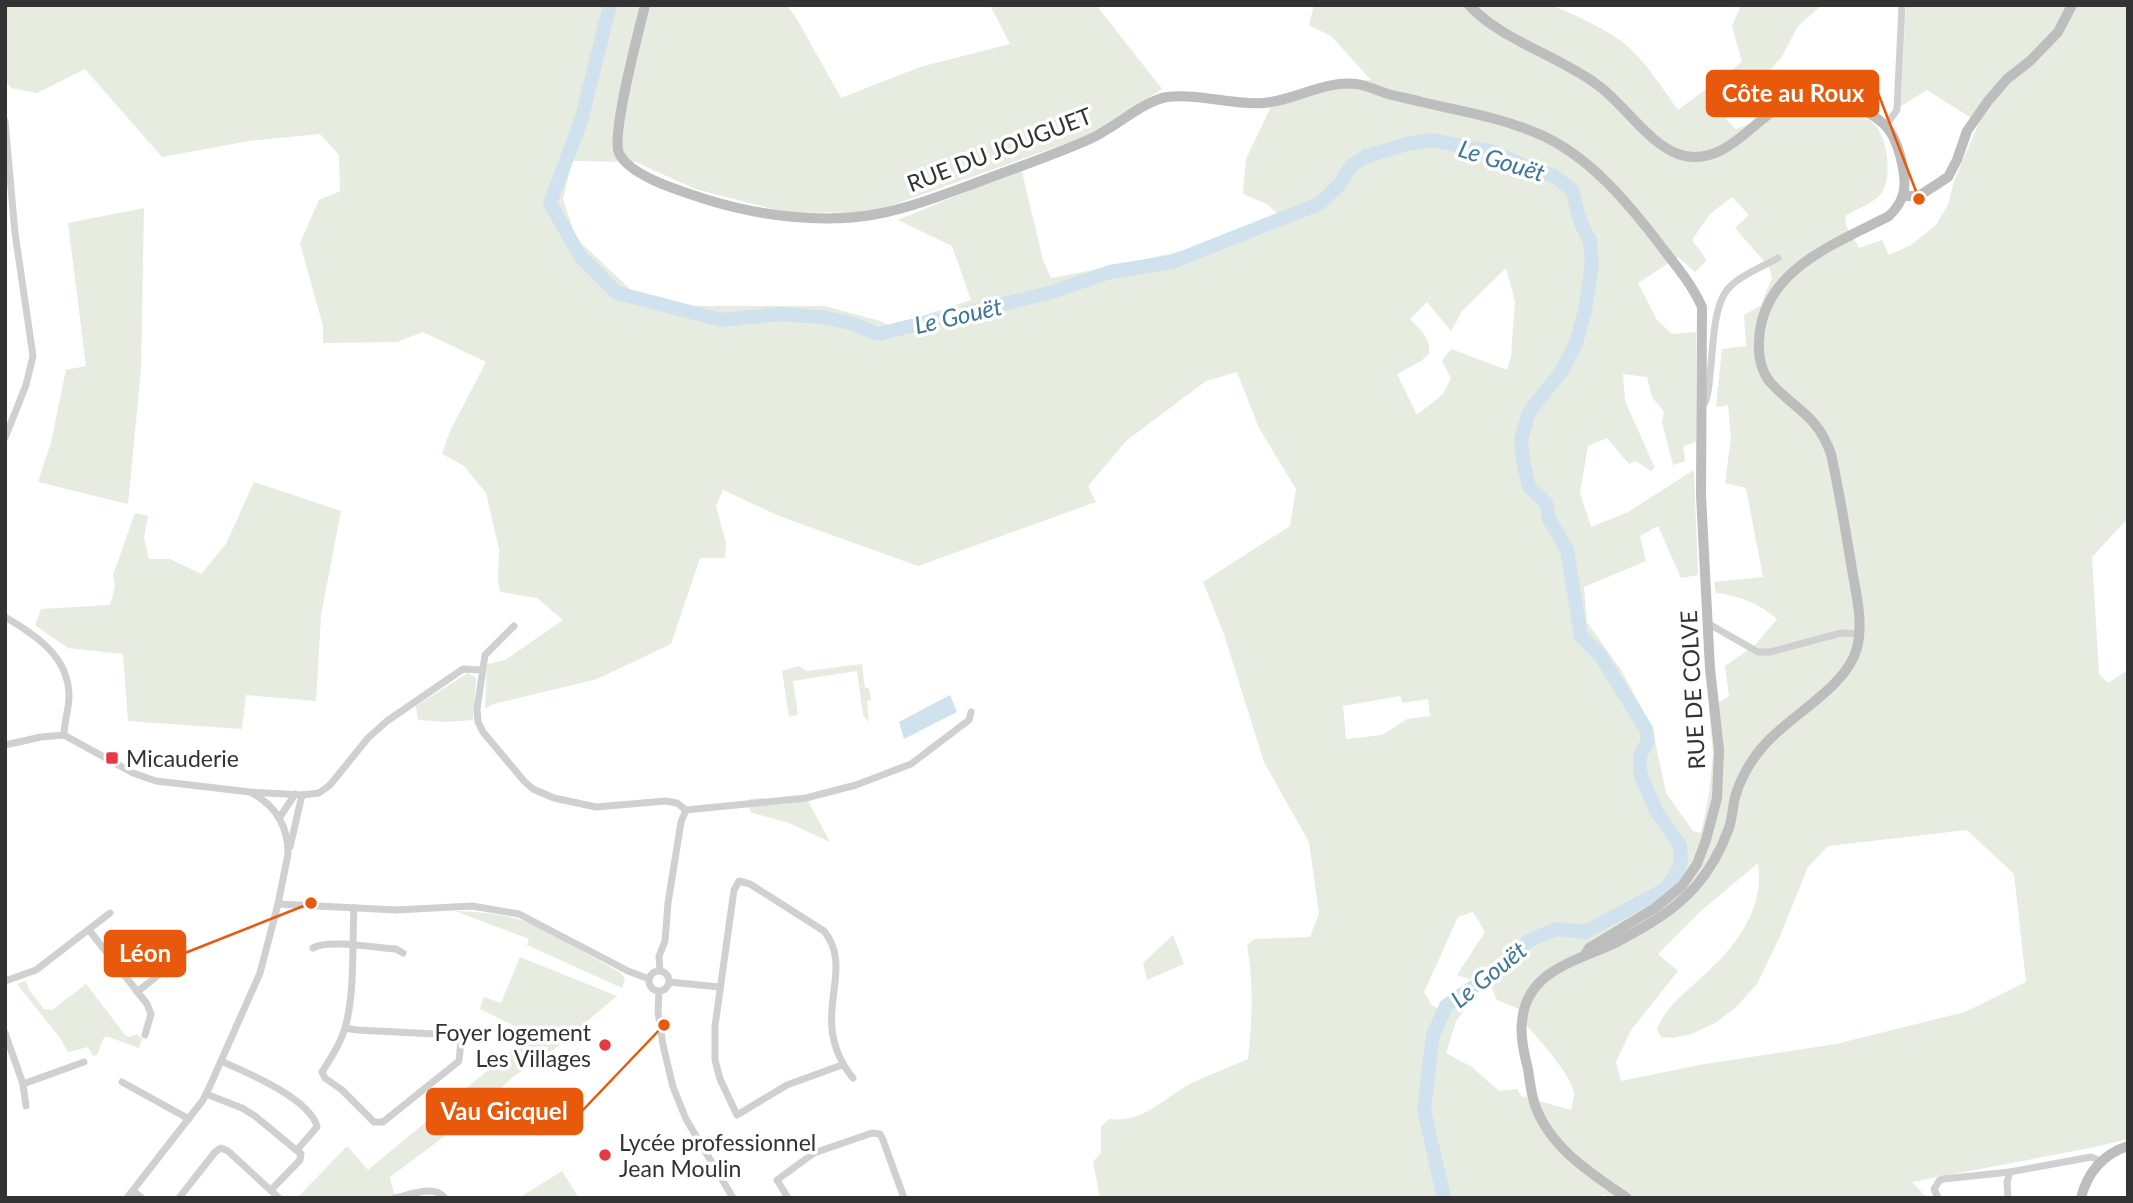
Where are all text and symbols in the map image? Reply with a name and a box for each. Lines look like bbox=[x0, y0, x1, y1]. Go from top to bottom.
callout: Côte au Roux bbox=[1707, 71, 1878, 116]
text: Côte au Roux bbox=[1722, 78, 1865, 107]
street label: RUE DU JOUGUET bbox=[903, 101, 1096, 197]
water label: Le Gouët bbox=[1455, 133, 1549, 187]
water label: Le Gouët bbox=[911, 291, 1005, 339]
street label: RUE DE COLVE bbox=[1674, 610, 1710, 770]
place label: Micauderie bbox=[126, 744, 239, 772]
marker: Micauderie bbox=[104, 750, 120, 766]
callout: Léon bbox=[105, 931, 185, 976]
water label: Le Gouët bbox=[1444, 934, 1532, 1013]
text: Léon bbox=[119, 938, 171, 967]
place label: Foyer logement Les Villages bbox=[435, 1018, 592, 1072]
marker: Foyer logement Les Villages bbox=[597, 1037, 613, 1053]
callout: Vau Gicquel bbox=[427, 1089, 582, 1134]
text: Vau Gicquel bbox=[439, 1096, 568, 1125]
place label: Lycée professionnel Jean Moulin bbox=[619, 1128, 816, 1182]
marker: Lycée professionnel Jean Moulin bbox=[597, 1147, 613, 1163]

